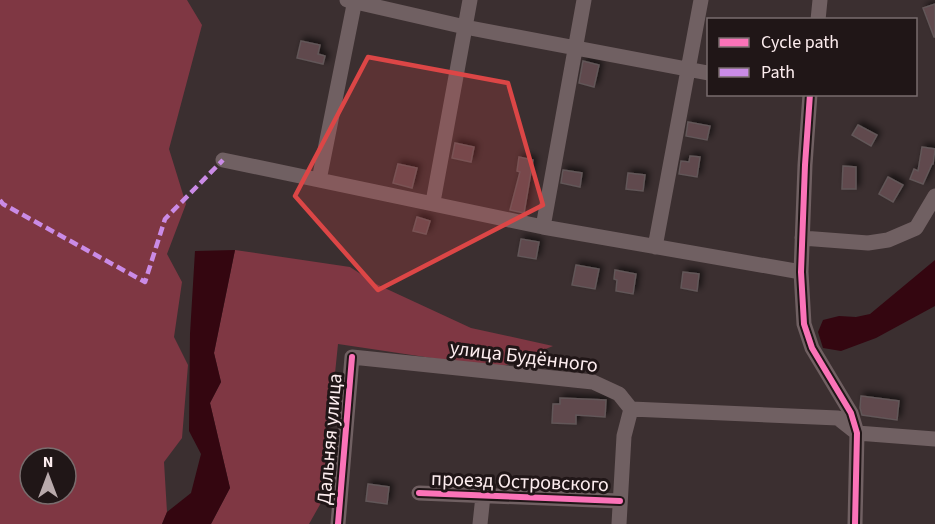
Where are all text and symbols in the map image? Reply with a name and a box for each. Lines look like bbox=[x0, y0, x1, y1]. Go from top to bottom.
legend bbox=[707, 18, 917, 96]
text: Cycle path bbox=[761, 30, 839, 55]
text: Path bbox=[761, 60, 795, 85]
street label: улица Будённого bbox=[448, 334, 600, 380]
street label: Дальняя улица bbox=[310, 372, 350, 506]
north arrow bbox=[18, 446, 78, 506]
text: N bbox=[43, 451, 53, 473]
street label: проезд Островского bbox=[431, 465, 609, 499]

